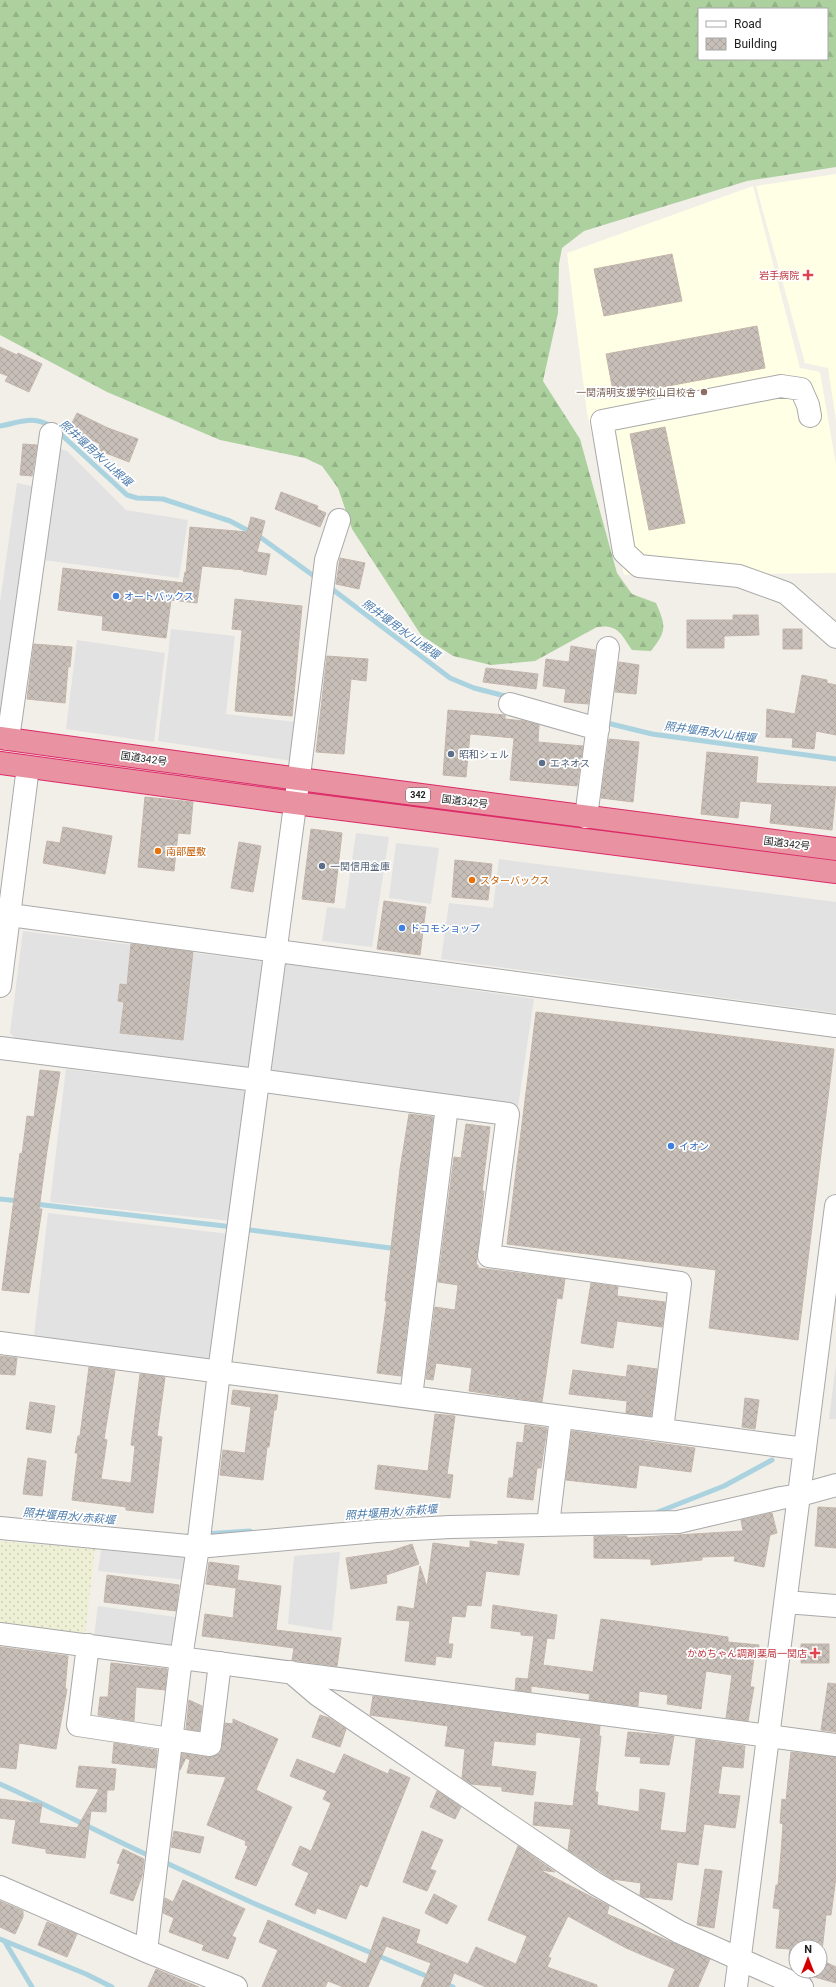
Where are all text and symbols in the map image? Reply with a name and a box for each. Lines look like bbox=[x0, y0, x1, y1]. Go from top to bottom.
legend bbox=[698, 8, 828, 60]
text: Road bbox=[734, 17, 762, 31]
text: Building bbox=[734, 37, 777, 51]
marker: 岩手病院 bbox=[802, 269, 814, 281]
place label: 岩手病院 bbox=[759, 270, 799, 281]
place label: 一関清明支援学校山目校舎 bbox=[576, 387, 696, 398]
marker: 一関清明支援学校山目校舎 bbox=[699, 387, 709, 397]
water label: 照井堰用水/山根堰 bbox=[57, 418, 136, 490]
marker: オートバックス bbox=[111, 591, 121, 601]
place label: オートバックス bbox=[124, 591, 194, 602]
water label: 照井堰用水/山根堰 bbox=[360, 597, 444, 663]
water label: 照井堰用水/山根堰 bbox=[663, 720, 759, 746]
marker: 昭和シェル bbox=[446, 749, 456, 759]
place label: 昭和シェル bbox=[459, 749, 509, 760]
street label: 国道342号 bbox=[120, 750, 168, 767]
marker: エネオス bbox=[537, 758, 547, 768]
place label: エネオス bbox=[550, 758, 590, 769]
road number: 342 bbox=[406, 788, 430, 802]
street label: 国道342号 bbox=[441, 793, 489, 810]
street label: 国道342号 bbox=[763, 835, 811, 852]
marker: 南部屋敷 bbox=[153, 846, 163, 856]
place label: 南部屋敷 bbox=[166, 846, 206, 857]
marker: 一関信用金庫 bbox=[317, 861, 327, 871]
place label: 一関信用金庫 bbox=[330, 861, 390, 872]
marker: スターバックス bbox=[467, 875, 477, 885]
place label: スターバックス bbox=[480, 875, 550, 886]
marker: ドコモショップ bbox=[397, 923, 407, 933]
place label: ドコモショップ bbox=[410, 923, 480, 934]
marker: イオン bbox=[666, 1141, 676, 1151]
place label: イオン bbox=[679, 1141, 709, 1152]
water label: 照井堰用水/赤萩堰 bbox=[344, 1503, 440, 1522]
water label: 照井堰用水/赤萩堰 bbox=[22, 1506, 118, 1527]
place label: かめちゃん調剤薬局一関店 bbox=[687, 1648, 807, 1659]
marker: かめちゃん調剤薬局一関店 bbox=[810, 1648, 820, 1658]
north arrow bbox=[788, 1939, 828, 1979]
text: N bbox=[804, 1943, 812, 1956]

